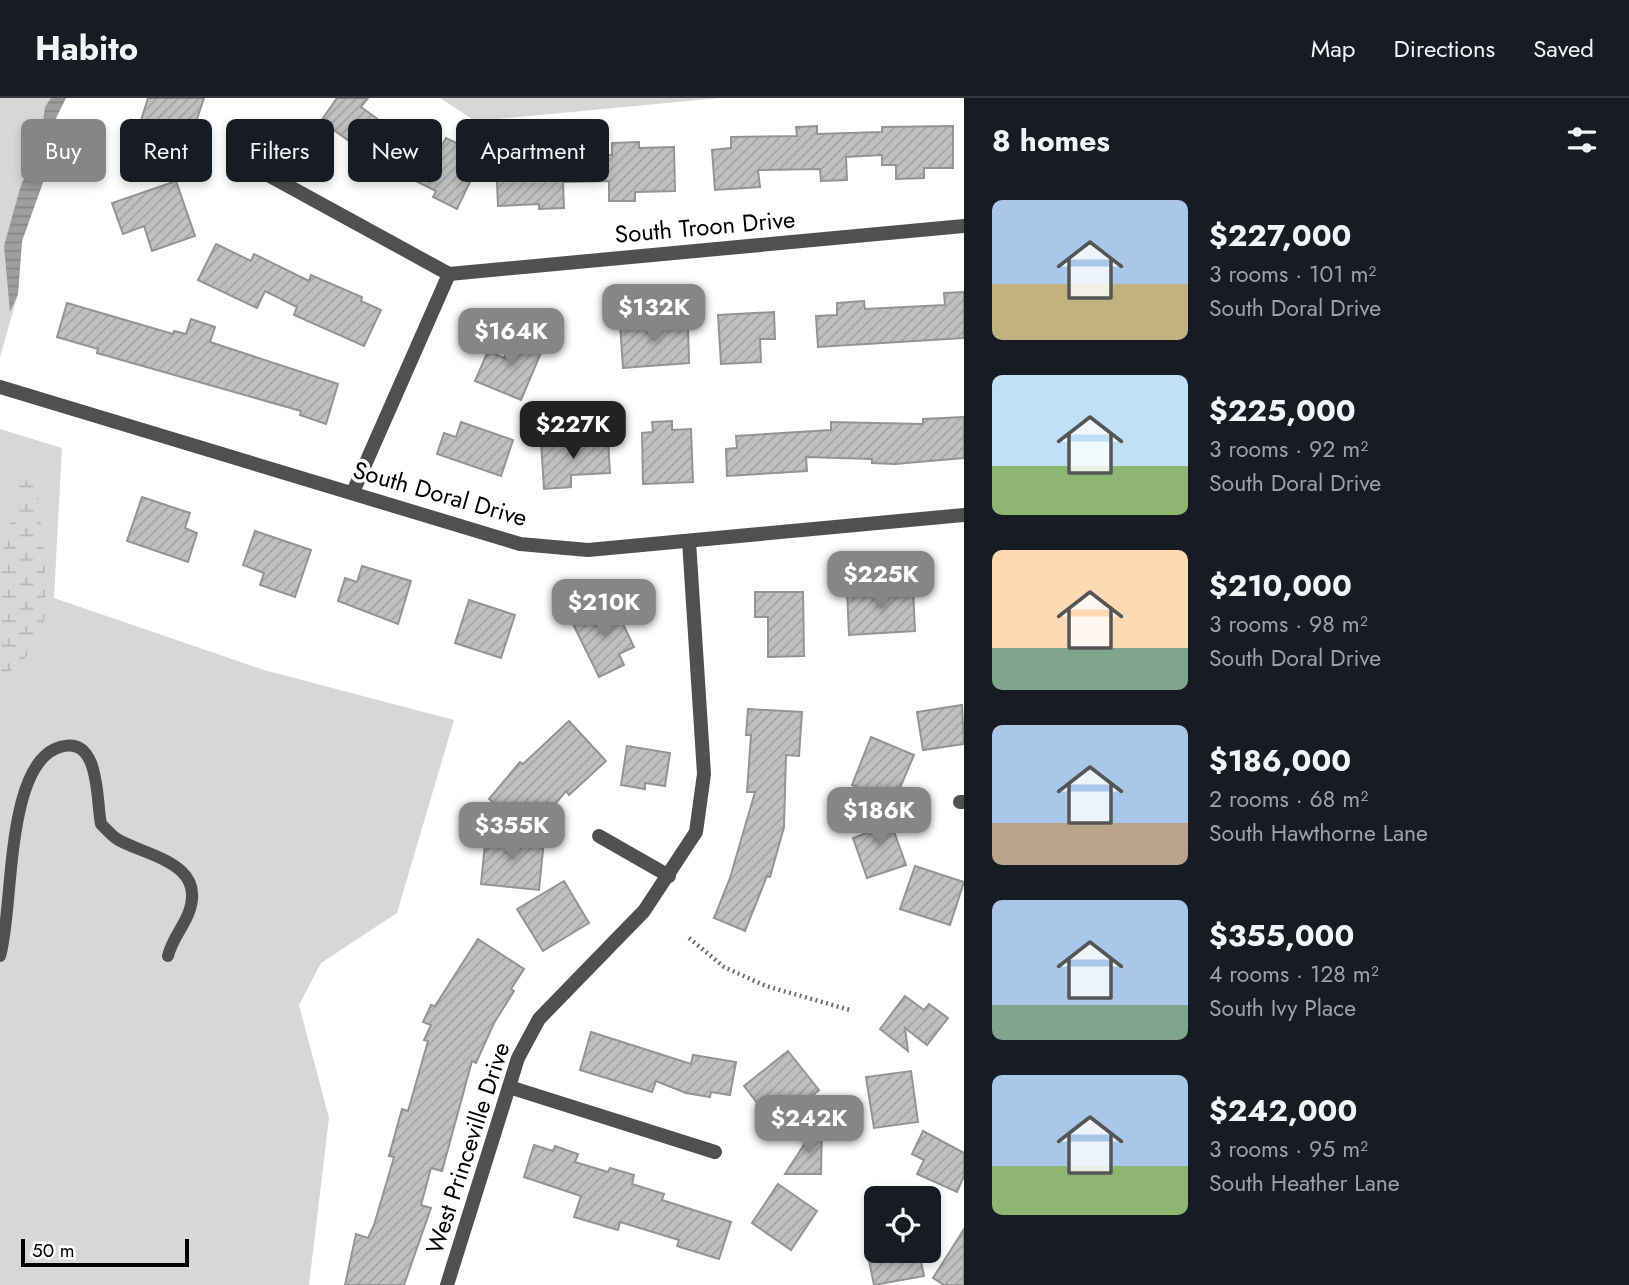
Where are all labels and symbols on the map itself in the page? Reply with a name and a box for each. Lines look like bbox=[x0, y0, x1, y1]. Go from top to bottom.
street label: South Troon Drive bbox=[613, 201, 797, 252]
pin: $132K bbox=[605, 285, 703, 344]
pin: $164K bbox=[462, 308, 560, 368]
pin: $227K bbox=[524, 402, 622, 461]
street label: South Doral Drive bbox=[349, 452, 531, 535]
pin: $225K bbox=[832, 552, 930, 611]
pin: $210K bbox=[555, 580, 653, 639]
pin: $186K bbox=[830, 788, 928, 847]
pin: $355K bbox=[463, 802, 561, 862]
street label: West Princeville Drive bbox=[417, 1037, 518, 1258]
pin: $242K bbox=[760, 1096, 858, 1155]
scale bar bbox=[21, 1236, 189, 1268]

